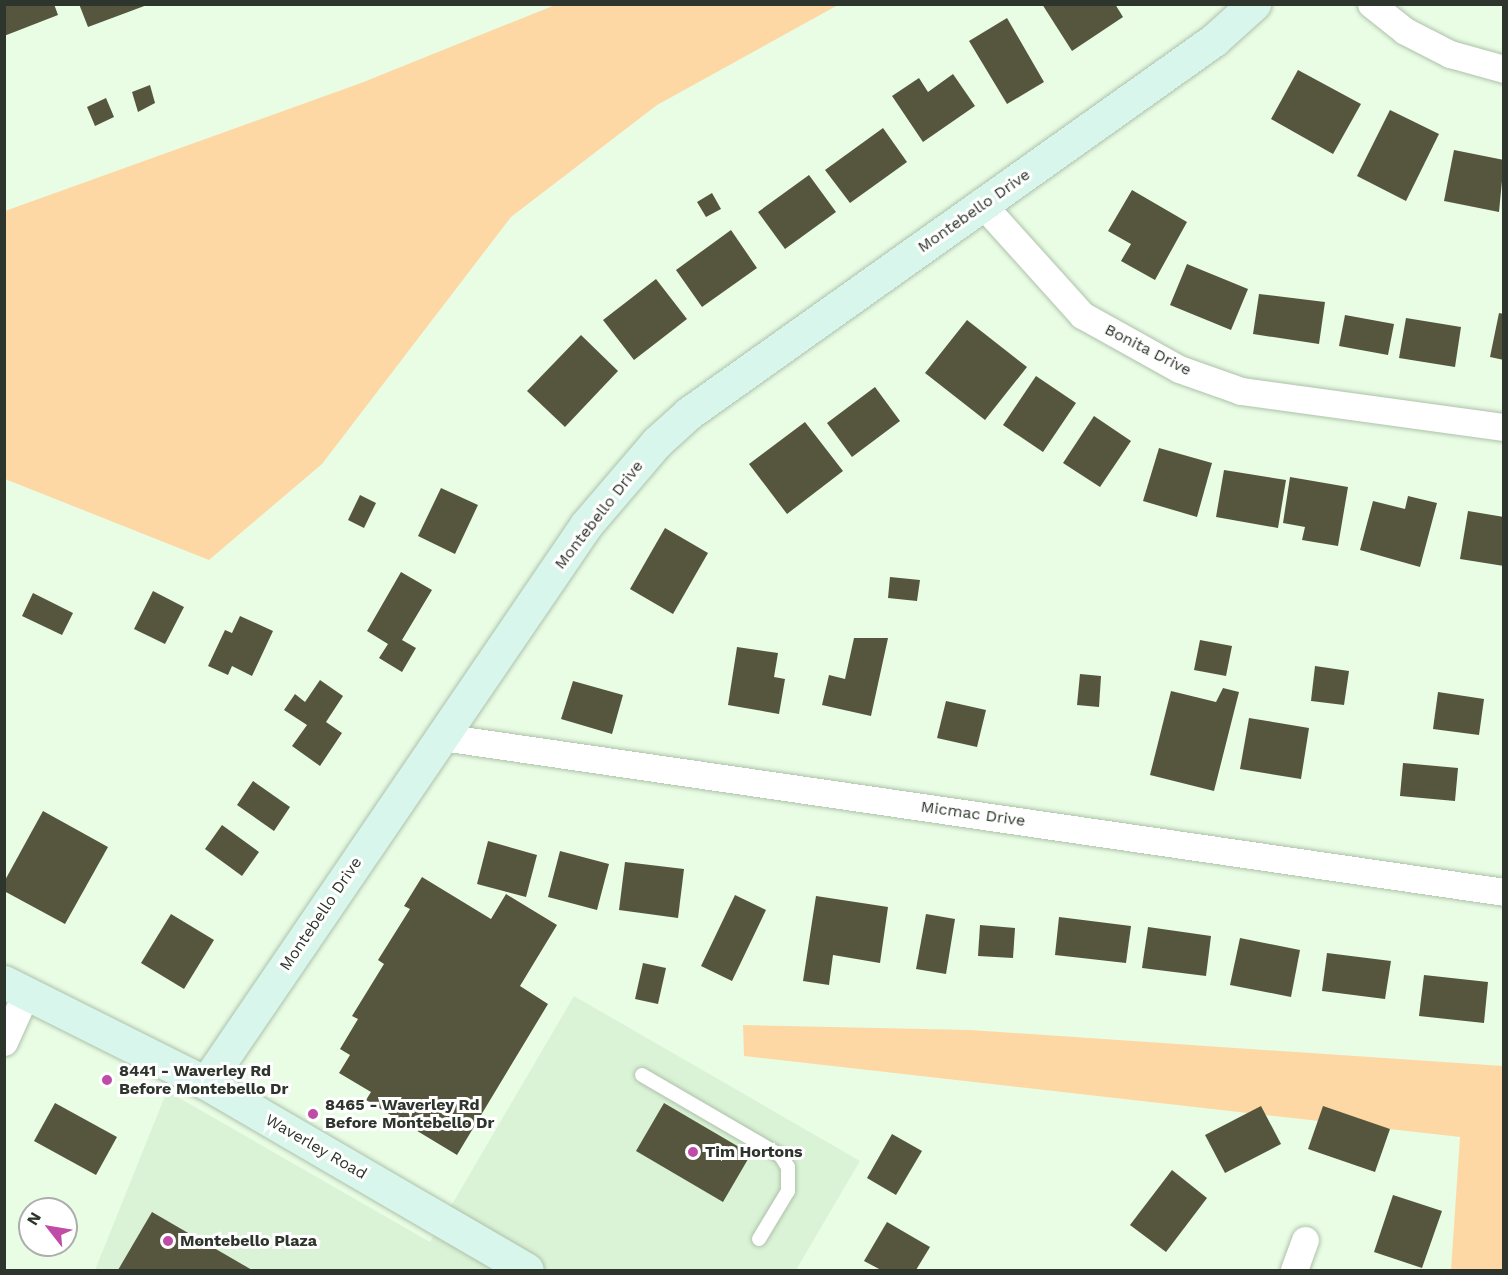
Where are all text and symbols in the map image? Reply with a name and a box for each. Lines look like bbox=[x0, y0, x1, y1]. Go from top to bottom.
street label: Montebello Drive bbox=[914, 165, 1034, 257]
street label: Bonita Drive bbox=[1101, 320, 1195, 380]
street label: Montebello Drive bbox=[551, 457, 647, 573]
street label: Micmac Drive bbox=[919, 797, 1027, 831]
street label: Montebello Drive bbox=[276, 854, 366, 974]
place label: 8441 - Waverley Rd Before Montebello Dr bbox=[119, 1061, 288, 1099]
marker: 8441 - Waverley Rd Before Montebello Dr bbox=[100, 1073, 114, 1087]
place label: 8465 - Waverley Rd Before Montebello Dr bbox=[325, 1095, 494, 1133]
marker: 8465 - Waverley Rd Before Montebello Dr bbox=[306, 1107, 320, 1121]
street label: Waverley Road bbox=[262, 1110, 370, 1184]
place label: Tim Hortons bbox=[705, 1142, 803, 1162]
marker: Tim Hortons bbox=[686, 1145, 700, 1159]
north arrow bbox=[18, 1197, 78, 1257]
text: N bbox=[23, 1209, 45, 1228]
place label: Montebello Plaza bbox=[180, 1231, 317, 1251]
marker: Montebello Plaza bbox=[161, 1234, 175, 1248]

